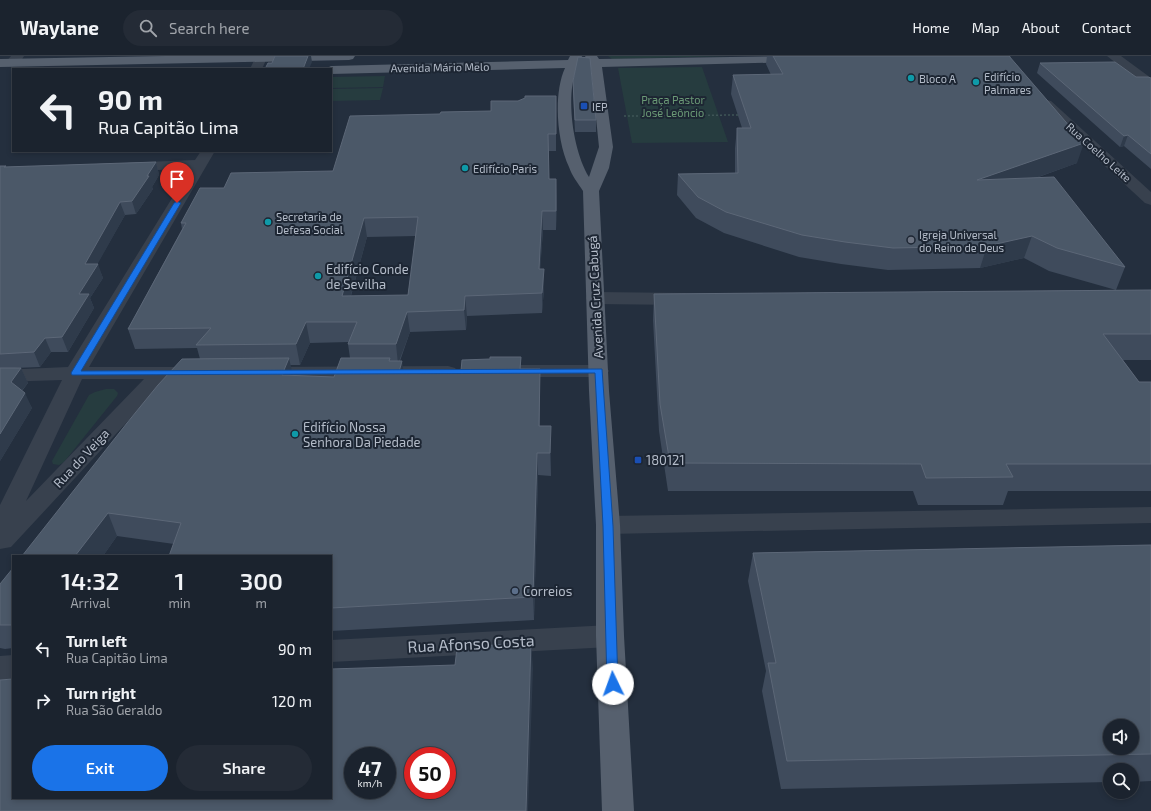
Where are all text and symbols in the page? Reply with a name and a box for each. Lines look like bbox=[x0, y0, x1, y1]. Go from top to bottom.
search box bbox=[123, 10, 403, 46]
text: Waylane bbox=[20, 16, 99, 39]
icon: search bbox=[137, 17, 159, 39]
text: Search here bbox=[169, 19, 250, 37]
text: Home bbox=[913, 19, 950, 36]
text: Map bbox=[972, 19, 1000, 36]
text: About bbox=[1022, 19, 1060, 36]
text: Contact bbox=[1082, 19, 1131, 36]
street label: Avenida Mário Melo bbox=[390, 60, 490, 74]
place label: Edifício Palmares bbox=[984, 70, 1032, 96]
place label: Bloco A bbox=[919, 72, 956, 85]
marker: Bloco A bbox=[906, 73, 916, 83]
marker: Edifício Palmares bbox=[971, 77, 981, 87]
text: 90 m bbox=[98, 82, 163, 116]
icon: left bbox=[32, 84, 84, 136]
park label: Praça Pastor José Leôncio bbox=[641, 93, 705, 119]
place label: IEP bbox=[592, 100, 608, 113]
marker: IEP bbox=[579, 101, 589, 111]
text: Rua Capitão Lima bbox=[98, 116, 239, 138]
street label: Rua Coelho Leite bbox=[1064, 119, 1134, 185]
pin bbox=[160, 162, 194, 203]
place label: Edifício Paris bbox=[473, 162, 538, 175]
marker: Edifício Paris bbox=[460, 163, 470, 173]
icon: arrive bbox=[166, 168, 188, 190]
place label: Secretaria de Defesa Social bbox=[276, 210, 344, 236]
marker: Secretaria de Defesa Social bbox=[263, 217, 273, 227]
place label: Igreja Universal do Reino de Deus bbox=[919, 228, 1005, 254]
street label: Avenida Cruz Cabugá bbox=[584, 235, 606, 359]
marker: Igreja Universal do Reino de Deus bbox=[906, 235, 916, 245]
place label: Edifício Conde de Sevilha bbox=[326, 261, 409, 292]
marker: Edifício Conde de Sevilha bbox=[313, 271, 323, 281]
place label: Edifício Nossa Senhora Da Piedade bbox=[303, 419, 421, 450]
street label: Rua do Veiga bbox=[50, 425, 112, 491]
marker: Edifício Nossa Senhora Da Piedade bbox=[290, 429, 300, 439]
place label: 180121 bbox=[646, 452, 685, 468]
marker: 180121 bbox=[633, 455, 643, 465]
text: 14:32 bbox=[61, 566, 119, 595]
text: 1 bbox=[175, 566, 185, 595]
text: 300 bbox=[240, 566, 283, 595]
place label: Correios bbox=[523, 583, 572, 599]
marker: Correios bbox=[510, 586, 520, 596]
text: Arrival bbox=[70, 595, 110, 611]
text: min bbox=[168, 595, 191, 611]
text: m bbox=[256, 595, 267, 611]
street label: Rua Afonso Costa bbox=[407, 630, 535, 656]
text: Turn left bbox=[66, 632, 127, 650]
icon: left bbox=[32, 638, 54, 660]
text: 90 m bbox=[278, 640, 312, 658]
text: Rua Capitão Lima bbox=[66, 650, 168, 666]
position arrow bbox=[592, 663, 634, 705]
text: Turn right bbox=[66, 684, 136, 702]
icon: right bbox=[32, 690, 54, 712]
text: 120 m bbox=[272, 692, 312, 710]
text: Rua São Geraldo bbox=[66, 702, 162, 718]
map controls bbox=[1103, 719, 1139, 799]
button: sound bbox=[1103, 719, 1139, 755]
button: Exit bbox=[32, 745, 168, 791]
button: Share bbox=[176, 745, 312, 791]
speed limit sign: 50 bbox=[404, 747, 456, 799]
text: 47 bbox=[358, 756, 382, 780]
button: search bbox=[1103, 763, 1139, 799]
text: km/h bbox=[358, 777, 382, 789]

